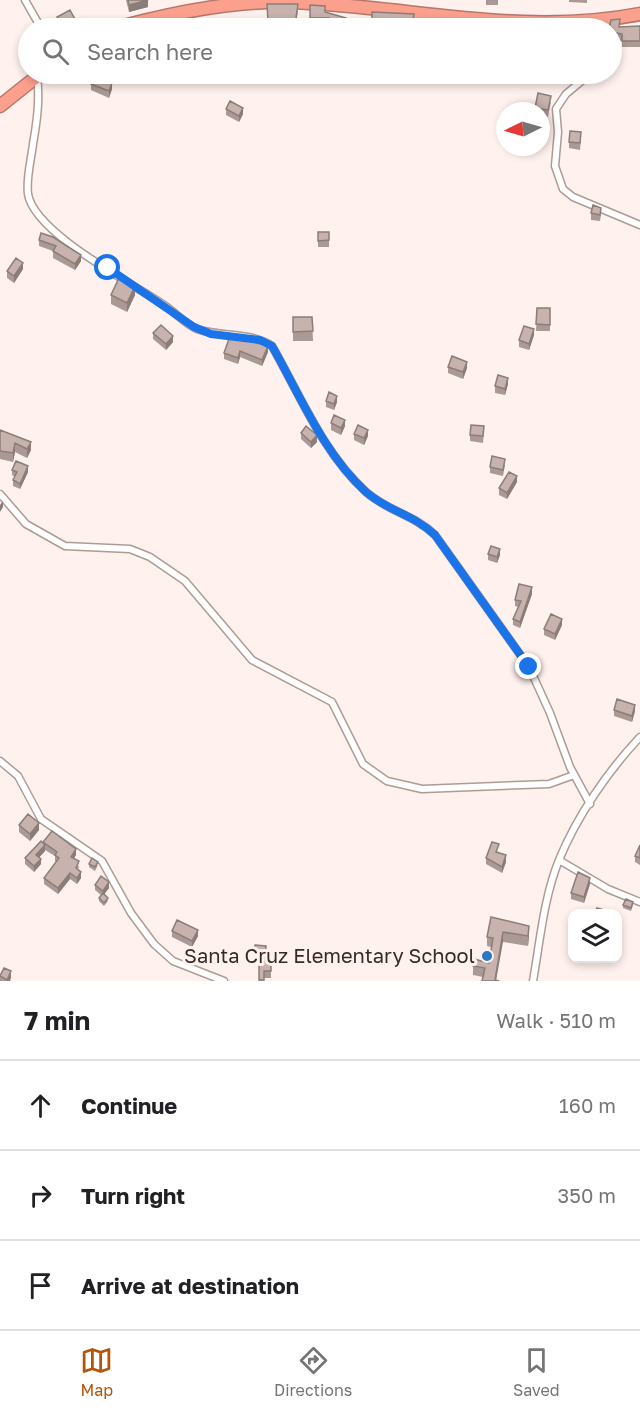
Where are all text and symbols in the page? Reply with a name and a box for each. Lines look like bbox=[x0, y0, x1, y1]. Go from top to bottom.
search box bbox=[18, 18, 622, 84]
icon: search bbox=[39, 35, 72, 68]
text: Search here bbox=[87, 38, 213, 65]
north arrow bbox=[496, 102, 550, 156]
route start bbox=[94, 254, 120, 280]
route end bbox=[515, 653, 541, 679]
map controls bbox=[568, 909, 622, 963]
button: layers bbox=[568, 909, 622, 963]
place label: Santa Cruz Elementary School bbox=[184, 943, 475, 967]
marker: Santa Cruz Elementary School bbox=[480, 949, 494, 963]
text: 7 min bbox=[24, 1005, 90, 1036]
text: Walk · 510 m bbox=[496, 1008, 616, 1032]
icon: ahead bbox=[24, 1089, 57, 1122]
text: Continue bbox=[81, 1092, 177, 1119]
text: 160 m bbox=[559, 1093, 616, 1117]
icon: right bbox=[24, 1179, 57, 1212]
text: Turn right bbox=[81, 1182, 185, 1209]
text: 350 m bbox=[558, 1183, 616, 1207]
icon: arrive bbox=[24, 1269, 57, 1302]
text: Arrive at destination bbox=[81, 1272, 299, 1299]
tab: Map bbox=[80, 1344, 113, 1400]
tab: Directions bbox=[274, 1344, 352, 1400]
tab: Saved bbox=[513, 1344, 560, 1400]

